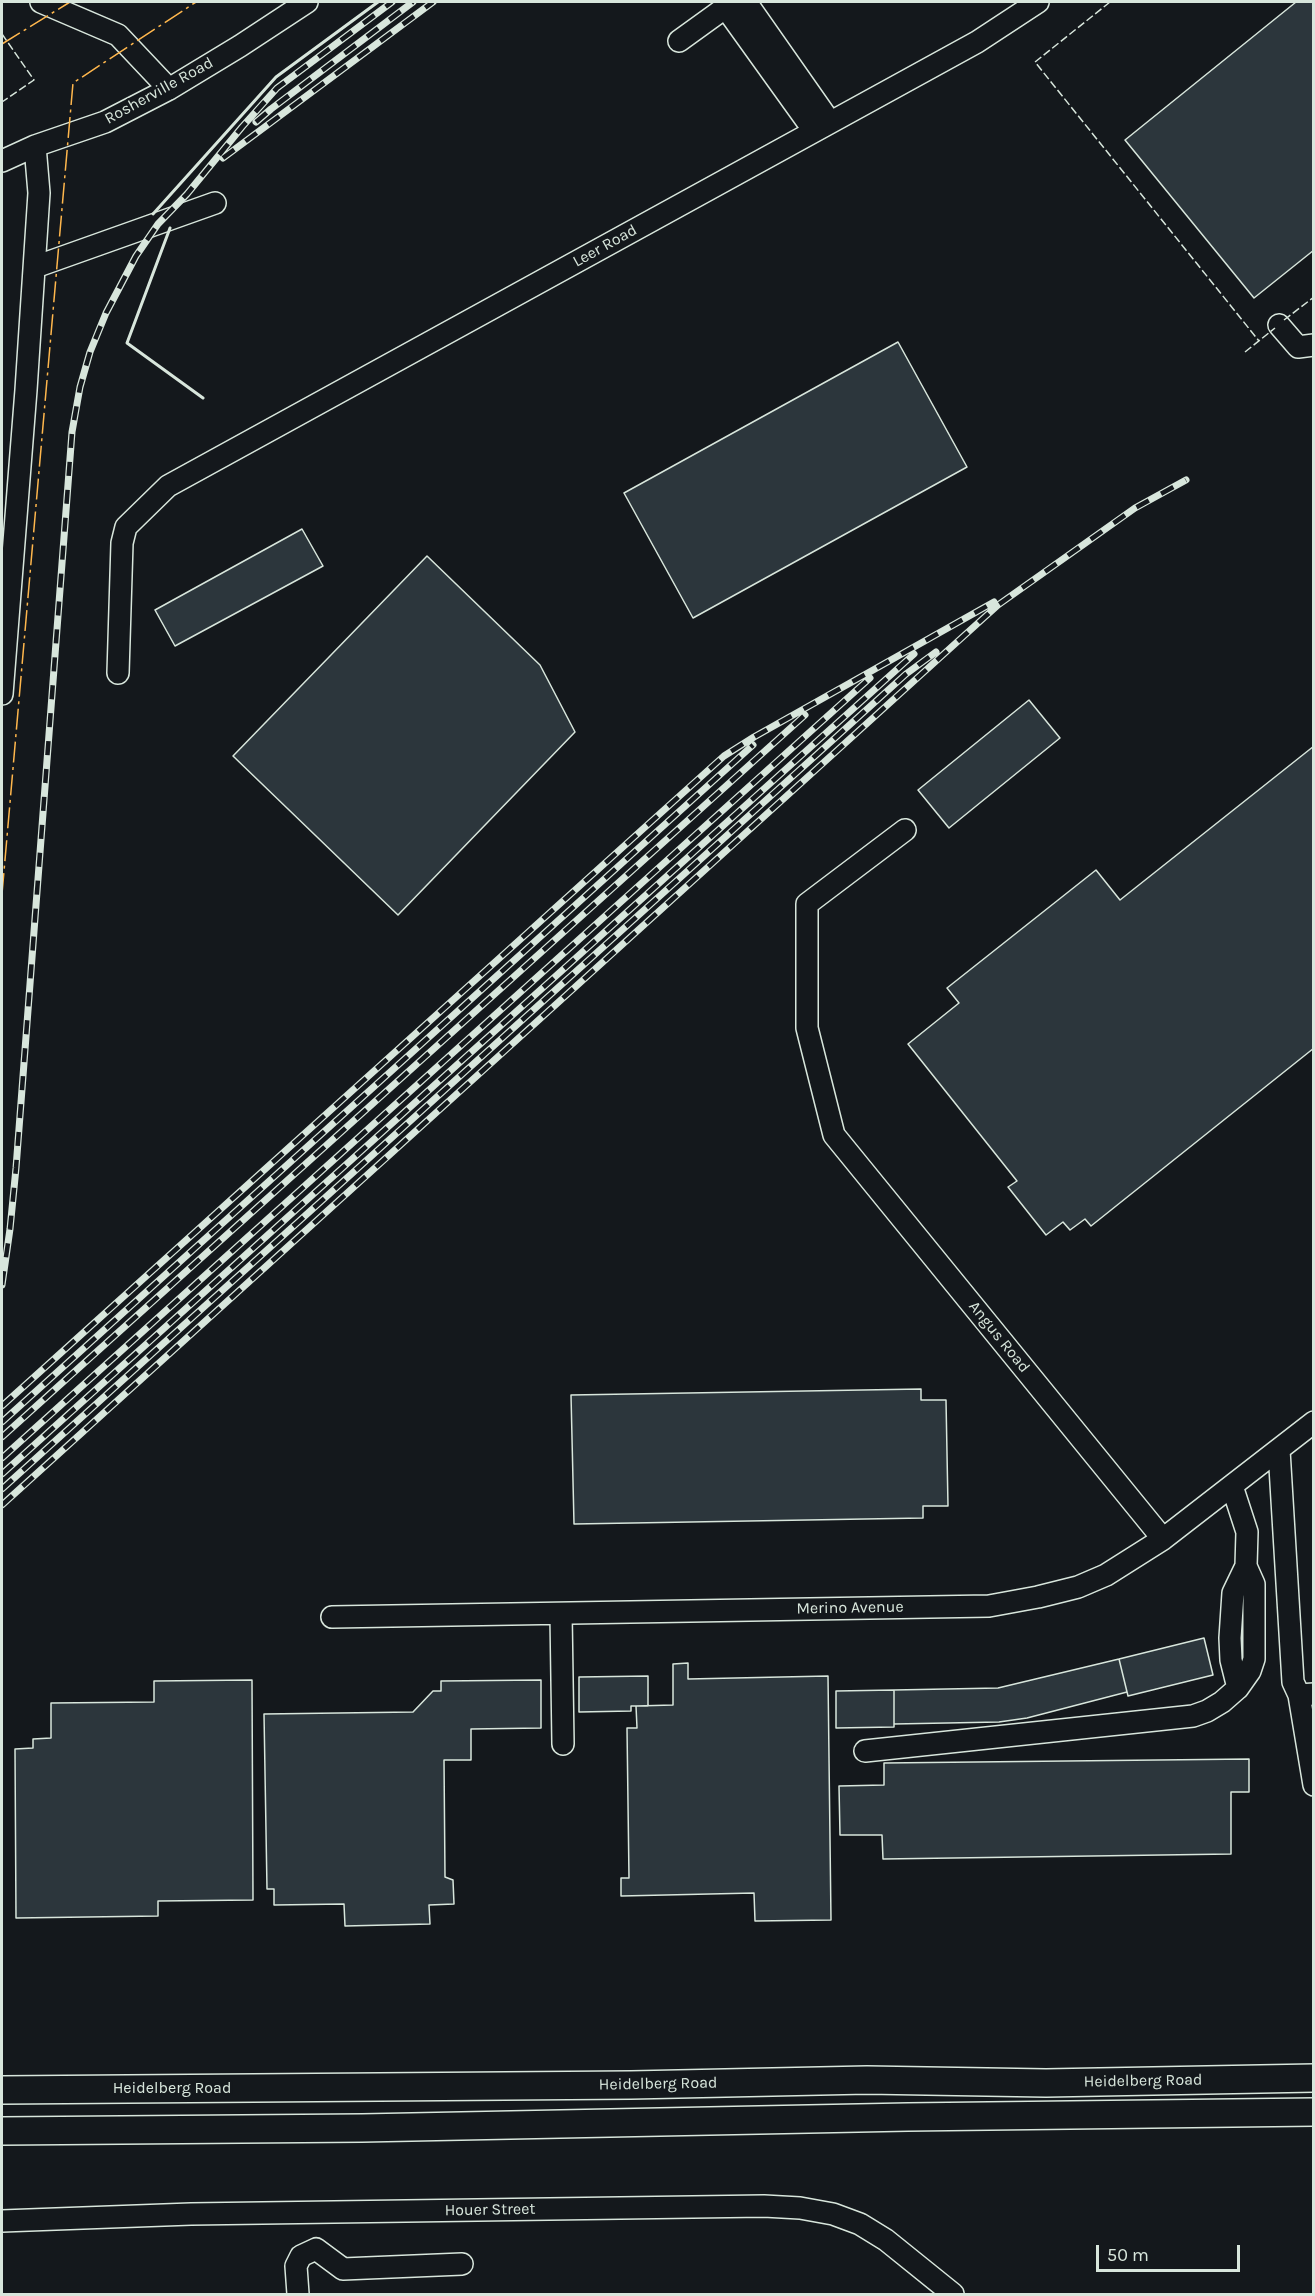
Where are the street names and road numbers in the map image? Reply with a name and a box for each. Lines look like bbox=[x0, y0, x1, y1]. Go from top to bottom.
street label: Rosherville Road bbox=[101, 53, 217, 129]
street label: Leer Road bbox=[570, 221, 640, 271]
street label: Angus Road bbox=[964, 1297, 1034, 1377]
street label: Merino Avenue bbox=[796, 1597, 904, 1619]
street label: Heidelberg Road bbox=[1083, 2070, 1203, 2092]
street label: Heidelberg Road bbox=[598, 2073, 718, 2095]
street label: Heidelberg Road bbox=[113, 2078, 231, 2098]
street label: Houer Street bbox=[444, 2200, 536, 2220]

